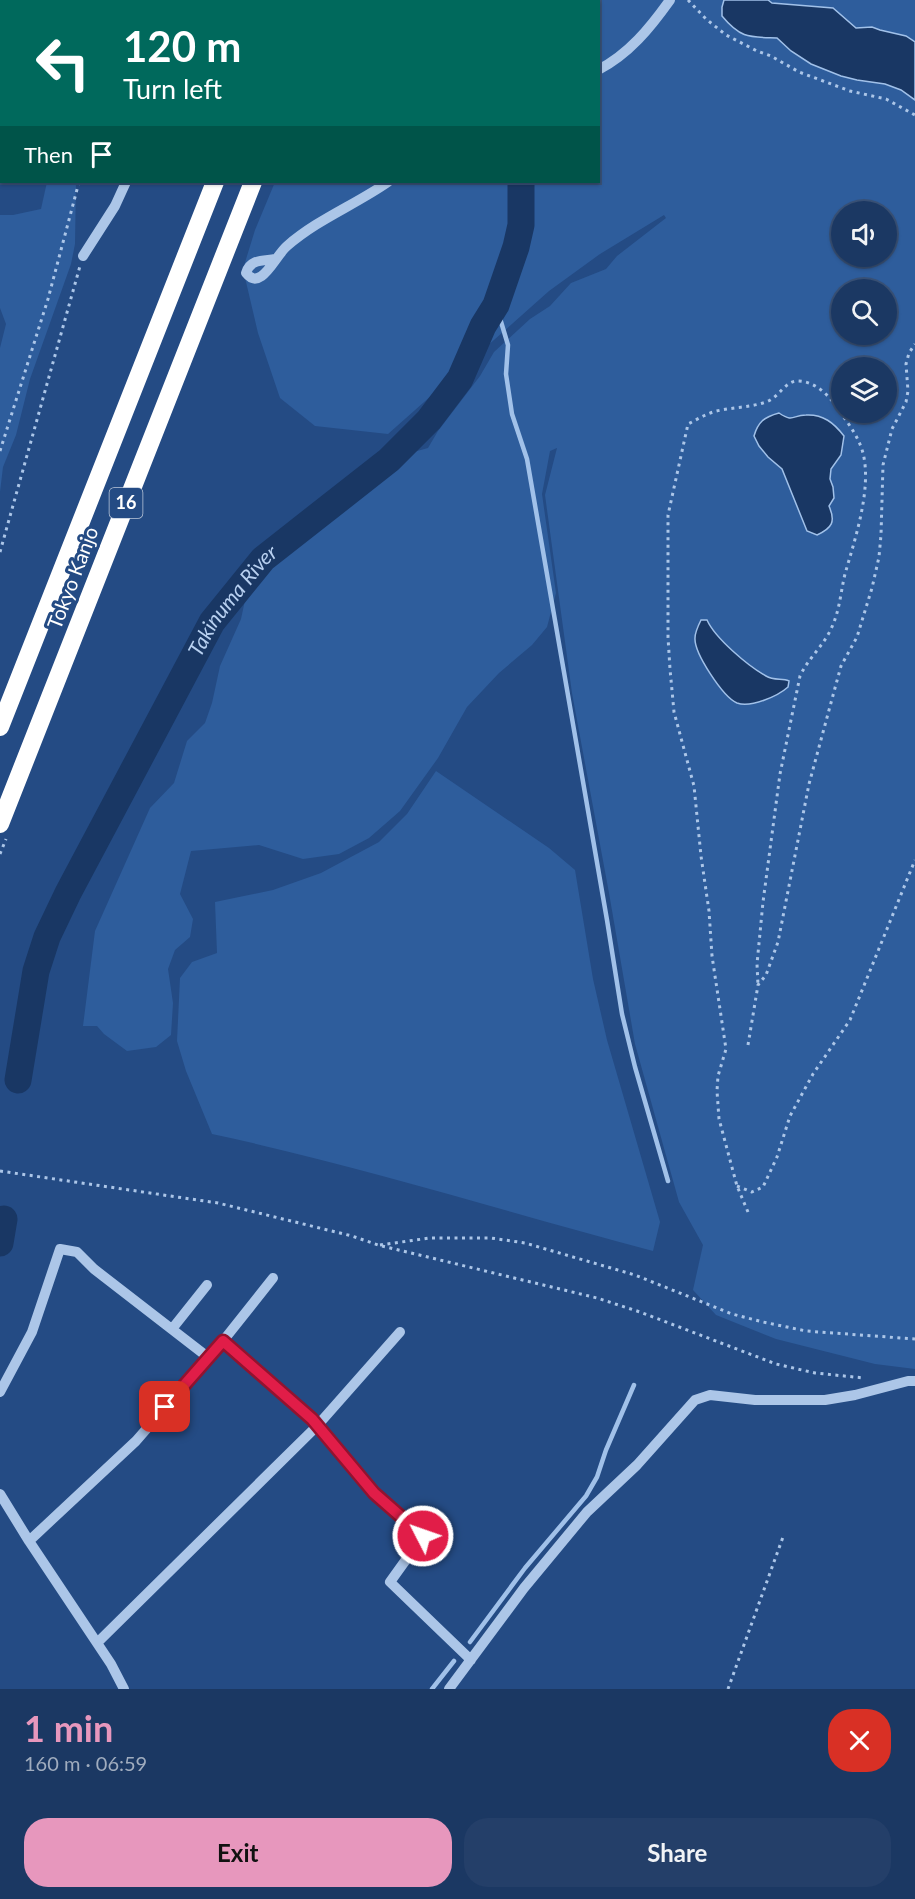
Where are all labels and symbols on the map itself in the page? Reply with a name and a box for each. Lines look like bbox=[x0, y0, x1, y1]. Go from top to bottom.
road number: 16 bbox=[110, 488, 142, 518]
street label: Tokyo Kanjo bbox=[42, 523, 103, 632]
water label: Takinuma River bbox=[182, 538, 282, 660]
pin bbox=[139, 1381, 190, 1432]
position arrow bbox=[391, 1504, 455, 1568]

